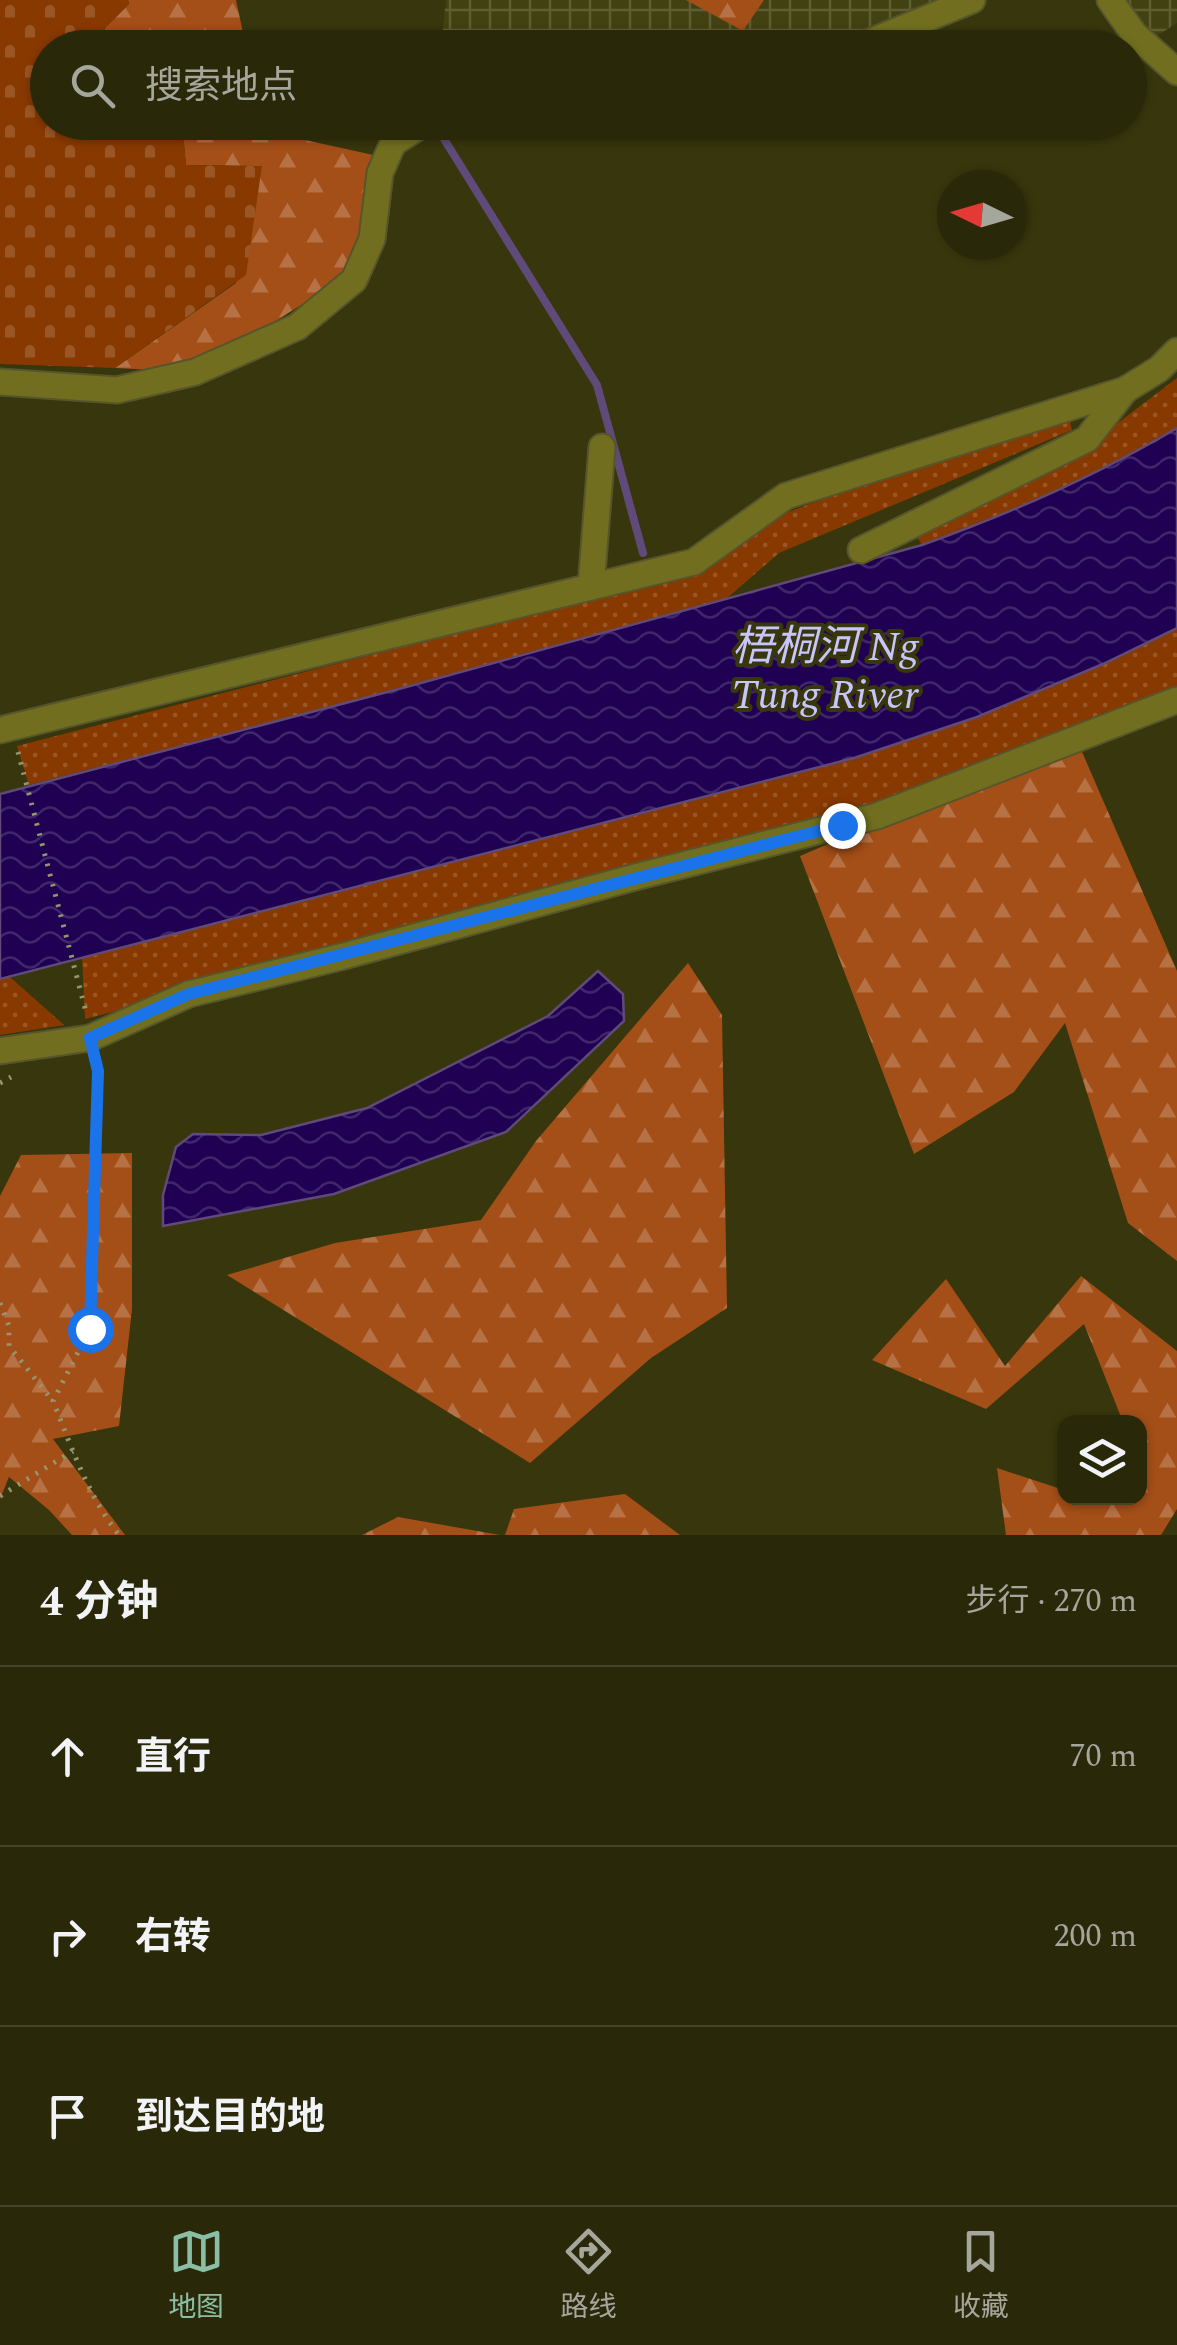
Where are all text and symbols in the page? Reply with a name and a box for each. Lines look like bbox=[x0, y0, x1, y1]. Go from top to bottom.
search box bbox=[30, 30, 1147, 140]
icon: search bbox=[65, 58, 120, 113]
text: 搜索地点 bbox=[145, 58, 297, 116]
north arrow bbox=[937, 170, 1027, 260]
water label: 梧桐河 Ng Tung River bbox=[731, 616, 919, 727]
route end bbox=[820, 803, 866, 849]
route start bbox=[68, 1307, 114, 1353]
map controls bbox=[1057, 1415, 1147, 1505]
button: layers bbox=[1057, 1415, 1147, 1505]
text: 4 分钟 bbox=[40, 1571, 158, 1634]
text: 步行 · 270 m bbox=[965, 1577, 1137, 1626]
icon: ahead bbox=[40, 1729, 95, 1784]
text: 直行 bbox=[135, 1729, 211, 1787]
text: 70 m bbox=[1069, 1732, 1137, 1781]
icon: right bbox=[40, 1909, 95, 1964]
text: 右转 bbox=[135, 1909, 211, 1967]
text: 200 m bbox=[1053, 1912, 1137, 1961]
icon: arrive bbox=[40, 2089, 95, 2144]
text: 到达目的地 bbox=[135, 2089, 325, 2147]
tab: 地图 bbox=[168, 2224, 224, 2329]
tab: 路线 bbox=[560, 2224, 617, 2329]
tab: 收藏 bbox=[953, 2224, 1009, 2329]

